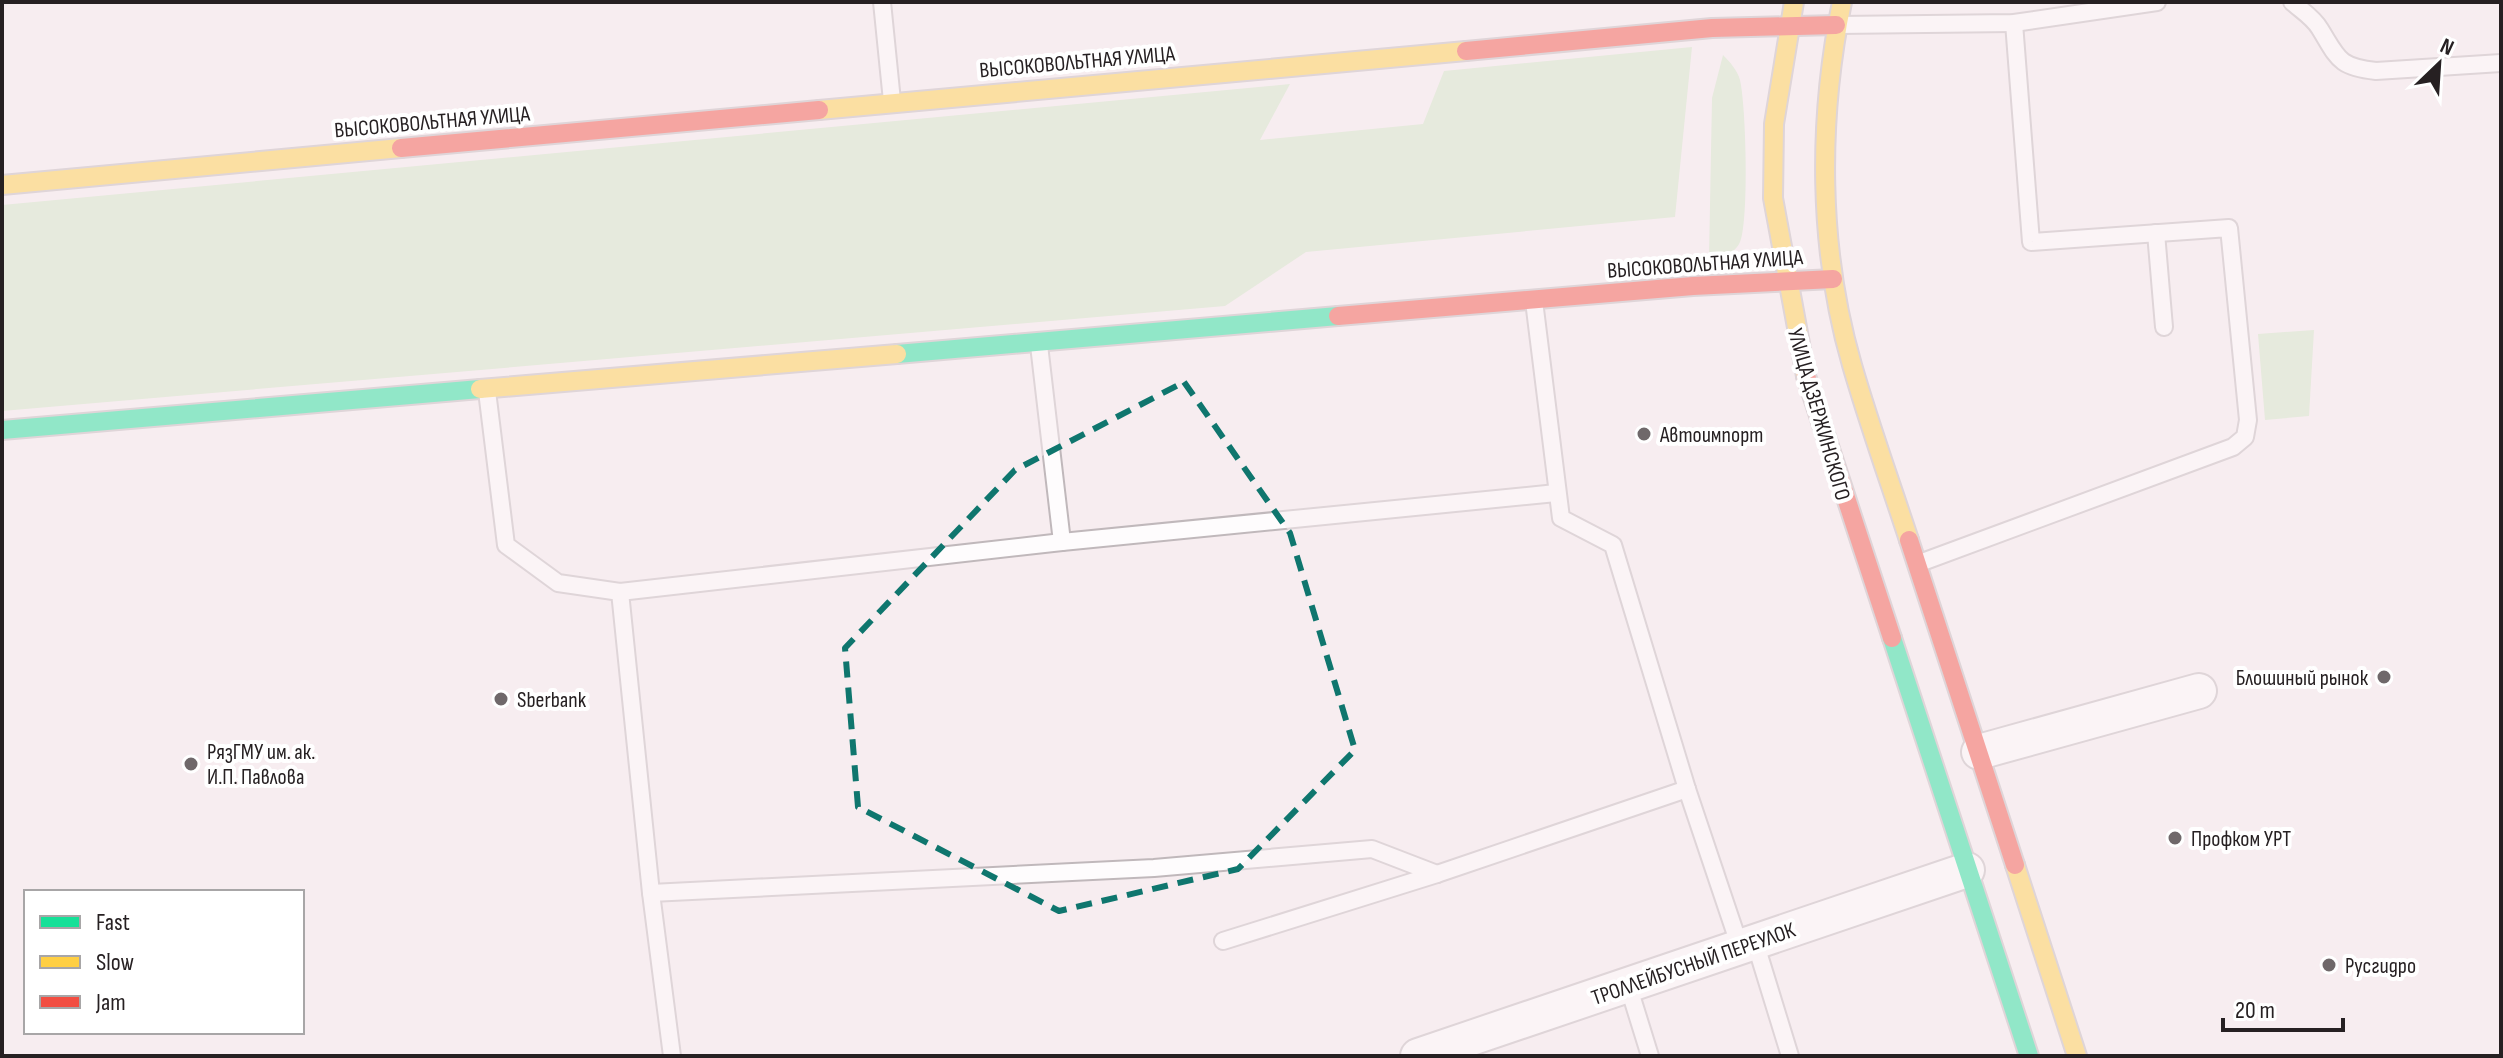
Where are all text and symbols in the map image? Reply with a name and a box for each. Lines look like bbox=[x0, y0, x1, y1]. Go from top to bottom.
north arrow bbox=[2399, 24, 2479, 104]
text: N bbox=[2436, 33, 2458, 62]
street label: ВЫСОКОВОЛЬТНАЯ УЛИЦА bbox=[978, 40, 1177, 84]
street label: ВЫСОКОВОЛЬТНАЯ УЛИЦА bbox=[333, 100, 532, 144]
street label: ВЫСОКОВОЛЬТНАЯ УЛИЦА bbox=[1606, 244, 1804, 285]
street label: УЛИЦА ДЗЕРЖИНСКОГО bbox=[1781, 325, 1856, 504]
place label: Автоимпорт bbox=[1659, 422, 1763, 449]
marker: Автоимпорт bbox=[1635, 425, 1653, 443]
place label: Блошиный рынок bbox=[2236, 665, 2369, 692]
marker: Блошиный рынок bbox=[2375, 668, 2393, 686]
place label: Sberbank bbox=[517, 687, 587, 714]
marker: Sberbank bbox=[492, 690, 510, 708]
place label: РязГМУ им. ак. И.П. Павлова bbox=[207, 739, 315, 791]
marker: РязГМУ им. ак. И.П. Павлова bbox=[182, 755, 200, 773]
place label: Профком УРТ bbox=[2191, 826, 2291, 853]
marker: Профком УРТ bbox=[2166, 829, 2184, 847]
legend bbox=[24, 890, 304, 1034]
text: Fast bbox=[96, 908, 130, 937]
street label: ТРОЛЛЕЙБУСНЫЙ ПЕРЕУЛОК bbox=[1588, 917, 1799, 1012]
text: Slow bbox=[96, 948, 134, 977]
place label: Русгидро bbox=[2345, 953, 2416, 980]
marker: Русгидро bbox=[2320, 956, 2338, 974]
scale bar bbox=[2223, 982, 2343, 1032]
text: Jam bbox=[95, 988, 126, 1017]
text: 20 m bbox=[2235, 996, 2275, 1025]

